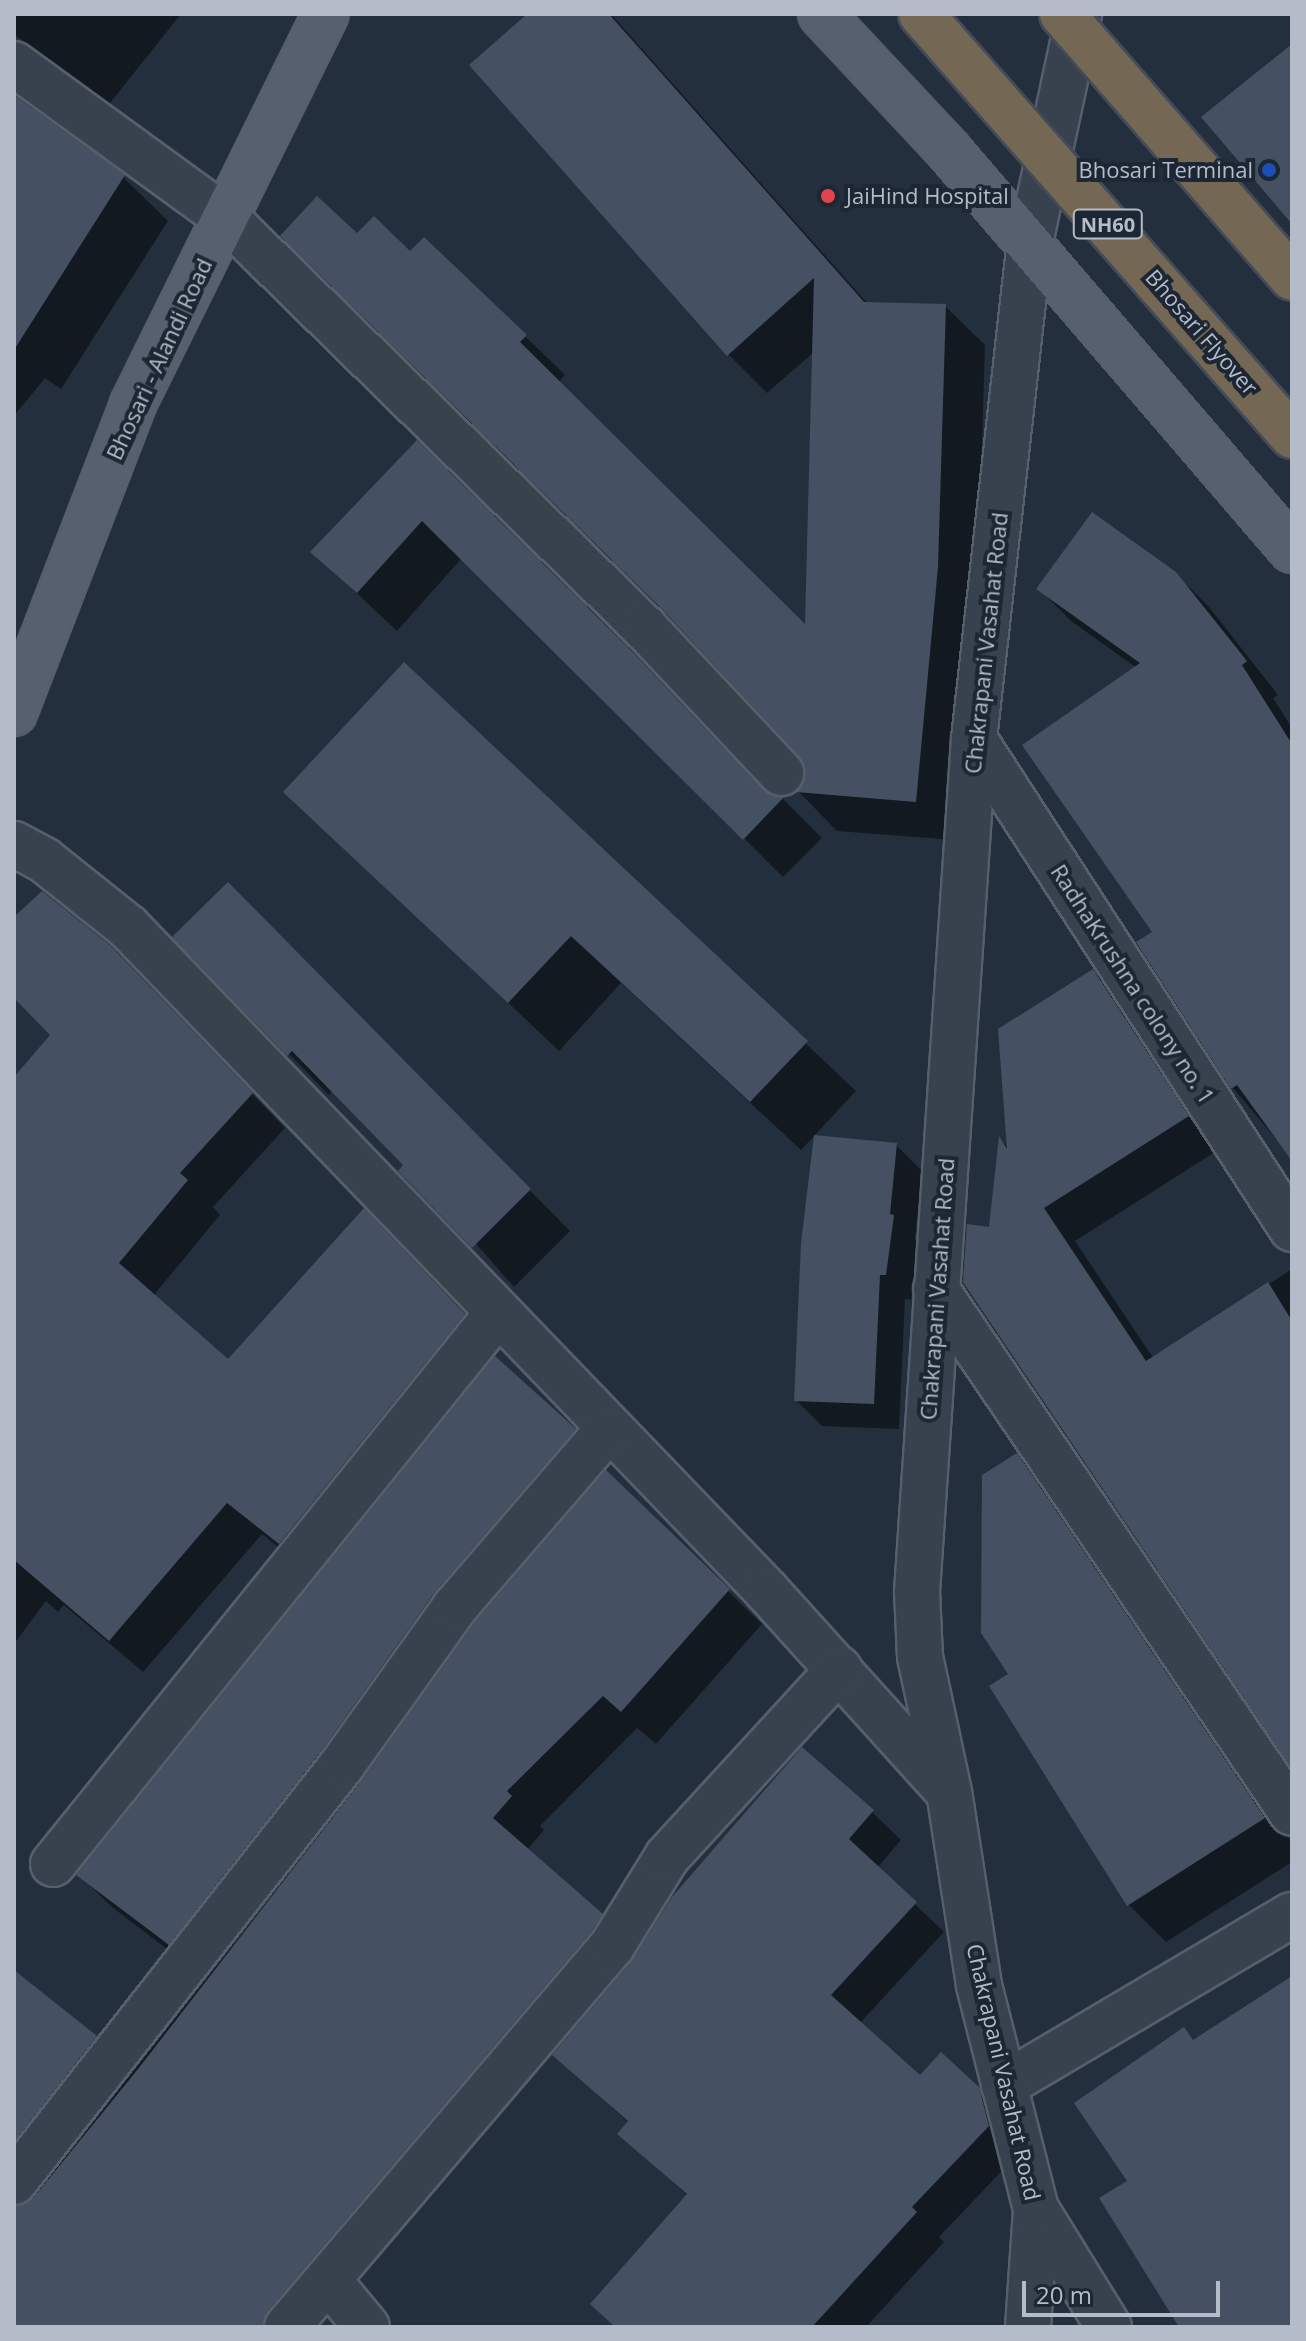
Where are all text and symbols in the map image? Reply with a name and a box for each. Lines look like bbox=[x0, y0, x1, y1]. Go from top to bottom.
place label: Bhosari Terminal bbox=[1078, 157, 1253, 183]
marker: Bhosari Terminal bbox=[1260, 161, 1278, 179]
place label: JaiHind Hospital bbox=[846, 183, 1009, 209]
marker: JaiHind Hospital bbox=[817, 185, 839, 207]
road number: NH60 bbox=[1072, 208, 1144, 240]
street label: Bhosari - Alandi Road bbox=[101, 254, 217, 464]
street label: Bhosari Flyover bbox=[1140, 264, 1264, 400]
street label: Chakrapani Vasahat Road bbox=[959, 511, 1013, 775]
street label: RadhaKrushna colony no. 1 bbox=[1046, 859, 1220, 1109]
street label: Chakrapani Vasahat Road bbox=[915, 1157, 959, 1421]
street label: Chakrapani Vasahat Road bbox=[962, 1941, 1046, 2203]
scale bar bbox=[1026, 2265, 1224, 2315]
text: 20 m bbox=[1036, 2278, 1092, 2311]

